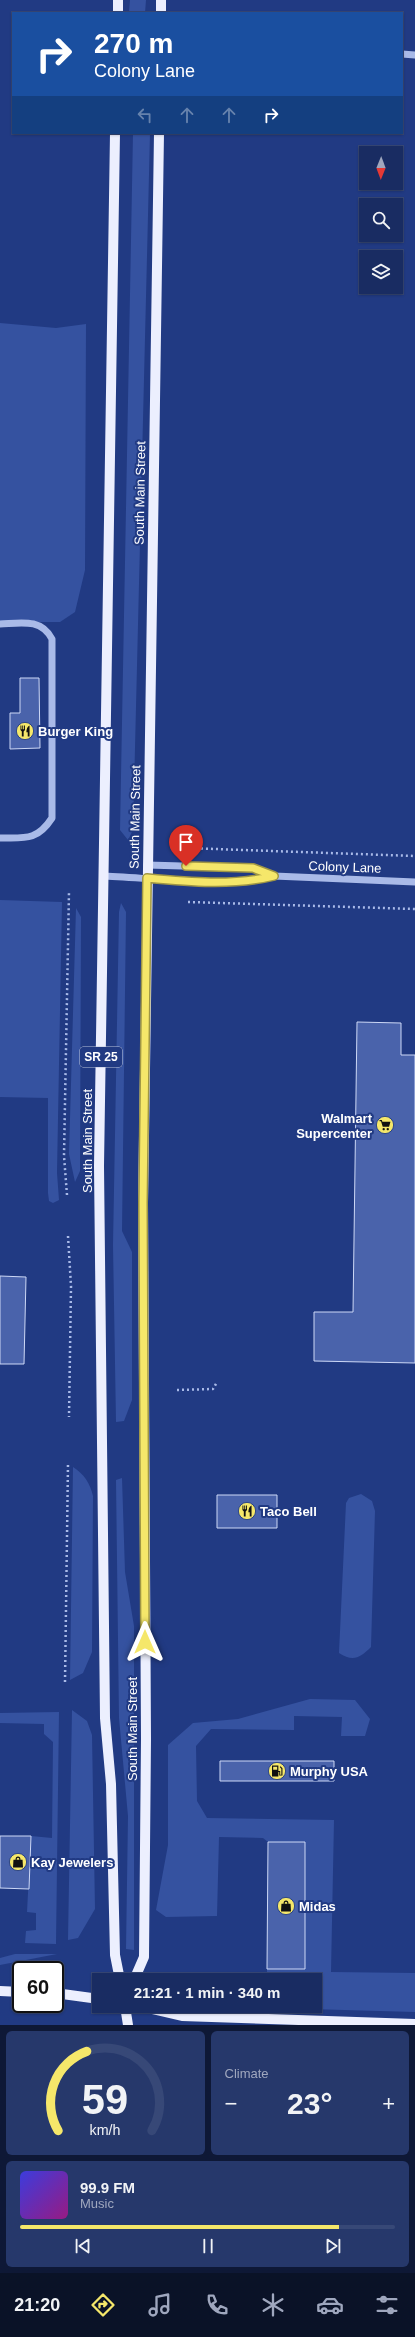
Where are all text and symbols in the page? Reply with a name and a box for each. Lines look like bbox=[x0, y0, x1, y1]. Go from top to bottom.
icon: right bbox=[28, 28, 80, 80]
text: 270 m bbox=[94, 28, 173, 59]
text: Colony Lane bbox=[94, 61, 195, 81]
icon: left bbox=[134, 104, 156, 126]
icon: ahead bbox=[176, 104, 198, 126]
icon: ahead bbox=[218, 104, 240, 126]
icon: right bbox=[260, 104, 282, 126]
north arrow bbox=[359, 146, 403, 190]
map controls bbox=[359, 146, 403, 294]
button: search bbox=[359, 198, 403, 242]
button: layers bbox=[359, 250, 403, 294]
street label: South Main Street bbox=[132, 440, 148, 545]
restaurant icon: Burger King bbox=[15, 721, 35, 741]
place label: Burger King bbox=[38, 724, 113, 739]
street label: South Main Street bbox=[127, 764, 143, 869]
pin bbox=[169, 825, 203, 866]
icon: arrive bbox=[175, 831, 197, 853]
street label: Colony Lane bbox=[308, 858, 382, 876]
road number: SR 25 bbox=[80, 1047, 122, 1067]
street label: South Main Street bbox=[80, 1089, 95, 1193]
place label: Walmart Supercenter bbox=[296, 1111, 373, 1141]
supermarket icon: Walmart Supercenter bbox=[375, 1115, 395, 1135]
restaurant icon: Taco Bell bbox=[237, 1501, 257, 1521]
place label: Taco Bell bbox=[260, 1504, 317, 1519]
position arrow bbox=[124, 1621, 166, 1663]
street label: South Main Street bbox=[125, 1677, 140, 1781]
fuel station icon: Murphy USA bbox=[267, 1761, 287, 1781]
place label: Murphy USA bbox=[290, 1764, 369, 1779]
shop icon: Kay Jewelers bbox=[8, 1852, 28, 1872]
place label: Kay Jewelers bbox=[31, 1855, 113, 1870]
shop icon: Midas bbox=[276, 1896, 296, 1916]
place label: Midas bbox=[299, 1899, 336, 1914]
speed limit sign: 60 bbox=[12, 1961, 64, 2013]
text: 21:21 · 1 min · 340 m bbox=[134, 1984, 280, 2001]
text: Climate bbox=[225, 2066, 269, 2081]
text: 59 bbox=[82, 2076, 128, 2123]
text: 23° bbox=[287, 2087, 332, 2120]
text: − bbox=[225, 2091, 237, 2116]
text: + bbox=[382, 2091, 395, 2116]
text: km/h bbox=[90, 2122, 121, 2138]
text: 99.9 FM bbox=[80, 2179, 135, 2196]
text: Music bbox=[80, 2196, 114, 2211]
icon: previous bbox=[72, 2235, 94, 2257]
icon: pause bbox=[197, 2235, 219, 2257]
icon: next bbox=[322, 2235, 344, 2257]
icon: directions bbox=[89, 2291, 117, 2319]
icon: music bbox=[146, 2291, 174, 2319]
icon: phone bbox=[203, 2291, 231, 2319]
icon: climate bbox=[259, 2291, 287, 2319]
icon: car bbox=[316, 2291, 344, 2319]
icon: filters bbox=[373, 2291, 401, 2319]
text: 21:20 bbox=[14, 2295, 60, 2315]

